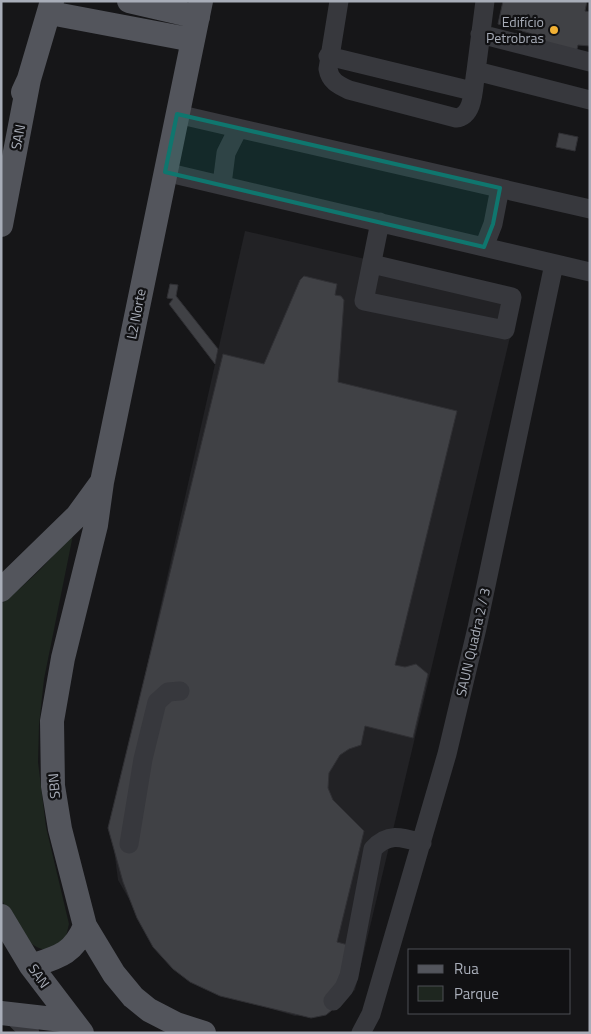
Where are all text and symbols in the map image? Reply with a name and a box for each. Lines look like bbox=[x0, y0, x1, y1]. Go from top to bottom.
place label: Edifício Petrobras bbox=[486, 11, 544, 48]
marker: Edifício Petrobras bbox=[548, 24, 560, 36]
street label: SAN bbox=[5, 123, 30, 151]
street label: L2 Norte bbox=[120, 287, 151, 341]
street label: SAUN Quadra 2 / 3 bbox=[450, 585, 495, 698]
street label: SBN bbox=[42, 772, 65, 800]
legend bbox=[408, 949, 571, 1014]
text: Rua bbox=[454, 957, 479, 980]
street label: SAN bbox=[24, 959, 55, 992]
text: Parque bbox=[454, 982, 499, 1005]

